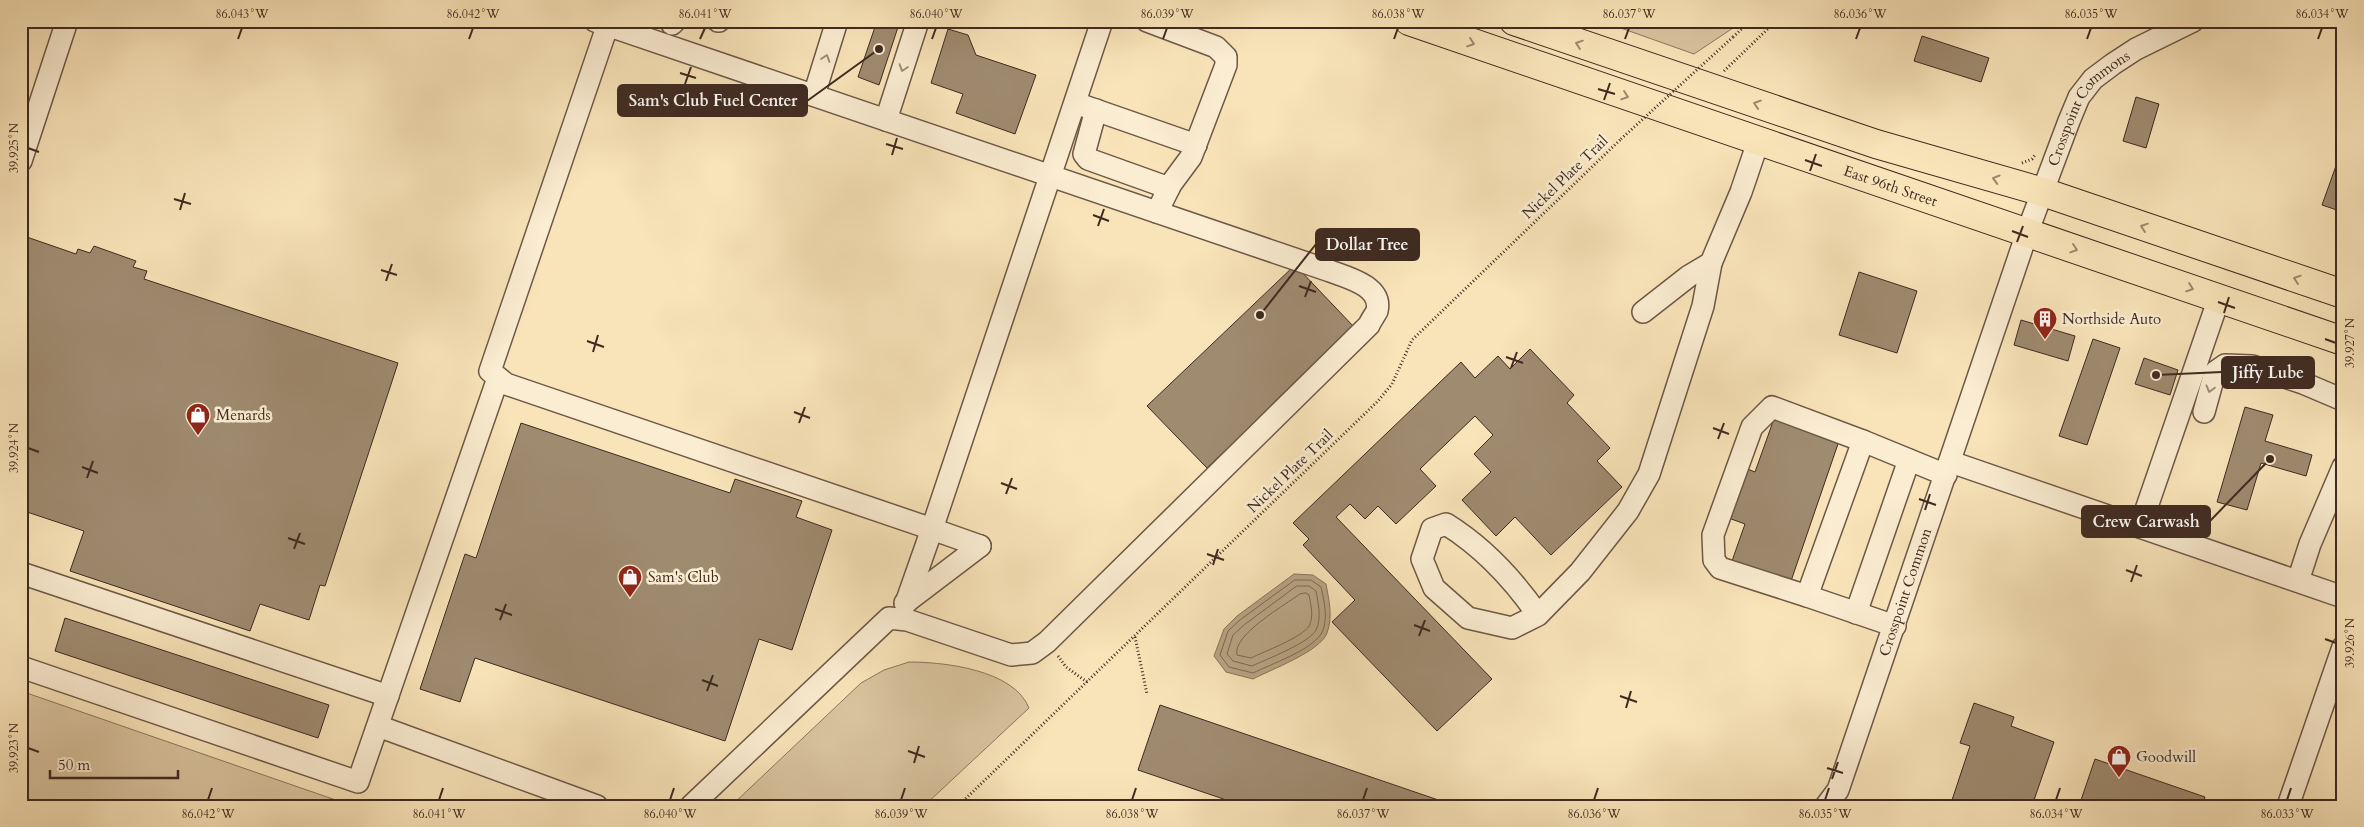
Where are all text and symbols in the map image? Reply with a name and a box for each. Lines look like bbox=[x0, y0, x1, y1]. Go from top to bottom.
text: 86.043°W bbox=[215, 6, 269, 22]
text: 86.042°W bbox=[446, 6, 500, 22]
text: 86.041°W bbox=[678, 6, 732, 22]
text: 86.040°W bbox=[909, 6, 963, 22]
text: 86.039°W bbox=[1140, 6, 1194, 22]
text: 86.038°W bbox=[1371, 6, 1425, 22]
text: 86.037°W bbox=[1602, 6, 1656, 22]
text: 86.036°W bbox=[1833, 6, 1887, 22]
text: 86.035°W bbox=[2064, 6, 2118, 22]
text: 86.034°W bbox=[2295, 6, 2349, 22]
one-way arrow bbox=[1467, 37, 1475, 47]
one-way arrow bbox=[1575, 39, 1584, 49]
street label: Crosspoint Commons bbox=[2043, 46, 2134, 169]
one-way arrow bbox=[820, 55, 830, 63]
one-way arrow bbox=[899, 63, 909, 71]
callout: Sam's Club Fuel Center bbox=[618, 85, 807, 116]
text: Sam's Club Fuel Center bbox=[629, 90, 798, 112]
one-way arrow bbox=[1620, 90, 1629, 100]
one-way arrow bbox=[1754, 99, 1762, 109]
text: 39.925°N bbox=[6, 122, 22, 173]
street label: Nickel Plate Trail bbox=[1518, 131, 1612, 223]
street label: East 96th Street bbox=[1841, 161, 1940, 211]
one-way arrow bbox=[1992, 174, 2001, 184]
one-way arrow bbox=[2141, 223, 2149, 233]
callout: Dollar Tree bbox=[1316, 229, 1419, 260]
text: Dollar Tree bbox=[1326, 234, 1408, 256]
one-way arrow bbox=[2069, 243, 2077, 253]
one-way arrow bbox=[2293, 275, 2301, 285]
one-way arrow bbox=[2186, 283, 2194, 293]
building icon: Northside Auto bbox=[2032, 306, 2058, 340]
place label: Northside Auto bbox=[2062, 309, 2161, 329]
text: 39.927°N bbox=[2342, 317, 2358, 368]
callout: Jiffy Lube bbox=[2222, 357, 2314, 388]
text: Jiffy Lube bbox=[2230, 362, 2304, 384]
one-way arrow bbox=[2206, 384, 2216, 392]
shop icon: Menards bbox=[185, 402, 211, 436]
place label: Menards bbox=[216, 405, 270, 425]
text: 39.924°N bbox=[6, 422, 22, 473]
street label: Nickel Plate Trail bbox=[1243, 425, 1337, 517]
callout: Crew Carwash bbox=[2082, 506, 2210, 537]
text: Crew Carwash bbox=[2092, 511, 2200, 533]
street label: Crosspoint Common bbox=[1874, 525, 1936, 659]
shop icon: Sam's Club bbox=[617, 564, 643, 598]
place label: Sam's Club bbox=[648, 567, 719, 587]
text: 39.926°N bbox=[2342, 617, 2358, 668]
text: 39.923°N bbox=[6, 722, 22, 773]
shop icon: Goodwill bbox=[2106, 744, 2132, 778]
scale bar bbox=[50, 747, 178, 779]
place label: Goodwill bbox=[2136, 747, 2196, 767]
text: 50 m bbox=[58, 755, 90, 775]
text: 86.042°W bbox=[181, 806, 235, 822]
text: 86.041°W bbox=[412, 806, 466, 822]
text: 86.040°W bbox=[643, 806, 697, 822]
text: 86.039°W bbox=[874, 806, 928, 822]
text: 86.038°W bbox=[1105, 806, 1159, 822]
text: 86.037°W bbox=[1336, 806, 1390, 822]
text: 86.036°W bbox=[1567, 806, 1621, 822]
text: 86.035°W bbox=[1798, 806, 1852, 822]
text: 86.034°W bbox=[2029, 806, 2083, 822]
text: 86.033°W bbox=[2260, 806, 2314, 822]

